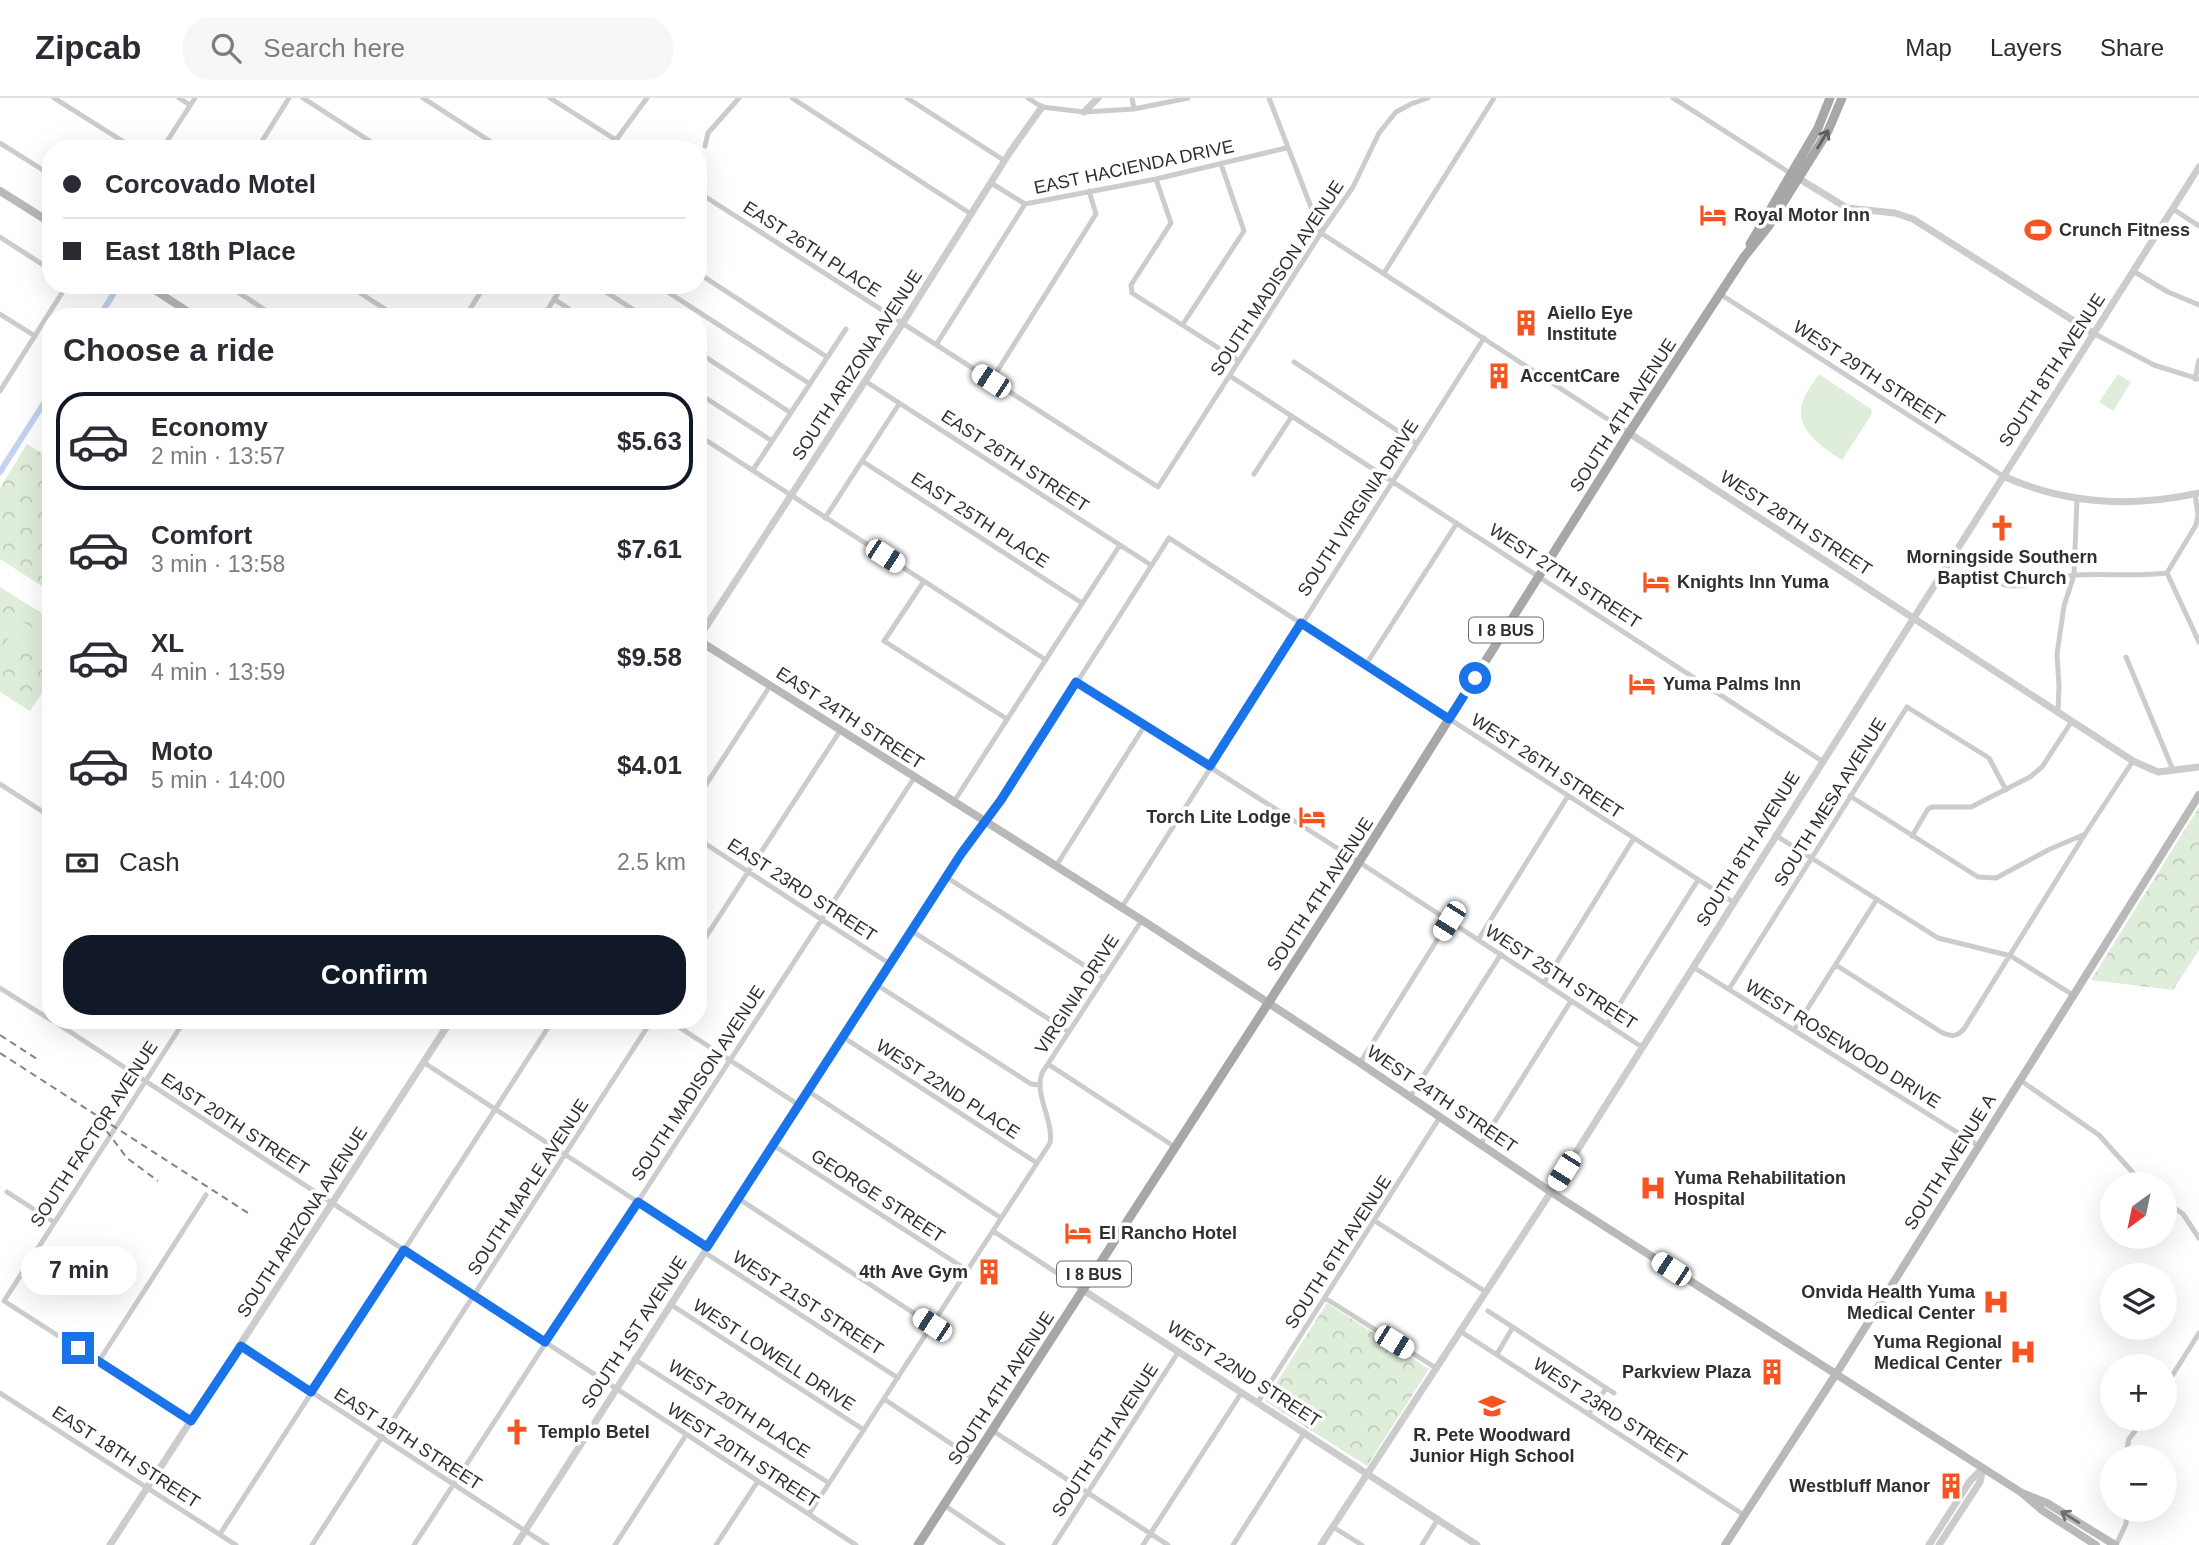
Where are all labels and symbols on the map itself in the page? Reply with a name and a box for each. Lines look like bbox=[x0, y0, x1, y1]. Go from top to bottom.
one-way arrow bbox=[1816, 130, 1830, 150]
street label: EAST HACIENDA DRIVE bbox=[1032, 136, 1236, 198]
street label: SOUTH MADISON AVENUE bbox=[1206, 177, 1348, 379]
street label: EAST 26TH PLACE bbox=[740, 197, 884, 301]
hotel icon: Royal Motor Inn bbox=[1698, 200, 1728, 230]
place label: Royal Motor Inn bbox=[1734, 205, 1870, 225]
sports icon: Crunch Fitness bbox=[2023, 215, 2053, 245]
place label: Crunch Fitness bbox=[2059, 220, 2190, 240]
street label: SOUTH ARIZONA AVENUE bbox=[788, 266, 926, 464]
street label: SOUTH 8TH AVENUE bbox=[1995, 290, 2109, 450]
place label: Aiello Eye Institute bbox=[1547, 303, 1633, 344]
building icon: Aiello Eye Institute bbox=[1511, 308, 1541, 338]
street label: WEST 29TH STREET bbox=[1789, 316, 1949, 430]
street label: SOUTH 4TH AVENUE bbox=[1566, 335, 1680, 495]
car bbox=[968, 361, 1015, 401]
building icon: AccentCare bbox=[1484, 361, 1514, 391]
place label: AccentCare bbox=[1520, 366, 1620, 386]
street label: EAST 26TH STREET bbox=[938, 406, 1092, 516]
street label: SOUTH VIRGINIA DRIVE bbox=[1294, 416, 1422, 600]
street label: WEST 28TH STREET bbox=[1716, 466, 1876, 580]
street label: EAST 25TH PLACE bbox=[908, 468, 1052, 572]
church icon: Morningside Southern Baptist Church bbox=[1987, 513, 2017, 543]
street label: WEST 27TH STREET bbox=[1485, 519, 1645, 633]
car bbox=[862, 536, 909, 576]
place label: Morningside Southern Baptist Church bbox=[1907, 547, 2098, 588]
hotel icon: Knights Inn Yuma bbox=[1641, 567, 1671, 597]
place label: Knights Inn Yuma bbox=[1677, 572, 1830, 592]
road number: I 8 BUS bbox=[1469, 618, 1543, 642]
route start bbox=[1459, 662, 1491, 694]
street label: EAST 24TH STREET bbox=[773, 663, 927, 773]
hotel icon: Yuma Palms Inn bbox=[1627, 669, 1657, 699]
place label: Yuma Palms Inn bbox=[1663, 674, 1801, 694]
street label: WEST 26TH STREET bbox=[1467, 709, 1627, 823]
street label: SOUTH MESA AVENUE bbox=[1770, 714, 1890, 890]
street label: SOUTH 8TH AVENUE bbox=[1692, 768, 1804, 930]
hotel icon: Torch Lite Lodge bbox=[1297, 802, 1327, 832]
place label: Torch Lite Lodge bbox=[1146, 807, 1291, 827]
street label: SOUTH 4TH AVENUE bbox=[1263, 814, 1377, 974]
street label: EAST 23RD STREET bbox=[724, 834, 880, 946]
car bbox=[1429, 898, 1470, 944]
street label: WEST 25TH STREET bbox=[1481, 920, 1641, 1034]
street label: VIRGINIA DRIVE bbox=[1031, 931, 1123, 1057]
street label: WEST ROSEWOOD DRIVE bbox=[1742, 976, 1944, 1112]
street label: SOUTH MADISON AVENUE bbox=[627, 982, 769, 1184]
street label: WEST 22ND PLACE bbox=[873, 1035, 1023, 1143]
street label: SOUTH FACTOR AVENUE bbox=[26, 1037, 162, 1231]
street label: WEST 24TH STREET bbox=[1363, 1041, 1521, 1157]
street label: EAST 20TH STREET bbox=[158, 1069, 312, 1179]
street label: SOUTH AVENUE A bbox=[1900, 1091, 2000, 1233]
street label: SOUTH MAPLE AVENUE bbox=[464, 1095, 592, 1279]
street label: SOUTH ARIZONA AVENUE bbox=[233, 1123, 371, 1321]
street label: GEORGE STREET bbox=[808, 1145, 948, 1247]
car bbox=[1544, 1148, 1585, 1194]
place label: Yuma Rehabilitation Hospital bbox=[1674, 1168, 1846, 1209]
street label: SOUTH 6TH AVENUE bbox=[1281, 1172, 1395, 1332]
north arrow bbox=[2100, 1172, 2177, 1250]
hospital icon: Yuma Rehabilitation Hospital bbox=[1638, 1173, 1668, 1203]
hotel icon: El Rancho Hotel bbox=[1063, 1218, 1093, 1248]
place label: El Rancho Hotel bbox=[1099, 1223, 1237, 1243]
callout: 7 min bbox=[20, 1246, 136, 1296]
street label: WEST 21ST STREET bbox=[729, 1247, 887, 1359]
car bbox=[1648, 1249, 1695, 1289]
street label: SOUTH 1ST AVENUE bbox=[577, 1252, 691, 1412]
building icon: 4th Ave Gym bbox=[974, 1257, 1004, 1287]
place label: 4th Ave Gym bbox=[859, 1262, 968, 1282]
road number: I 8 BUS bbox=[1057, 1262, 1131, 1286]
place label: Onvida Health Yuma Medical Center bbox=[1801, 1282, 1976, 1323]
hospital icon: Onvida Health Yuma Medical Center bbox=[1981, 1287, 2011, 1317]
street label: WEST LOWELL DRIVE bbox=[689, 1295, 859, 1415]
car bbox=[909, 1305, 956, 1345]
street label: SOUTH 4TH AVENUE bbox=[944, 1308, 1058, 1468]
street label: WEST 22ND STREET bbox=[1164, 1317, 1324, 1431]
car bbox=[1371, 1322, 1418, 1362]
route end bbox=[62, 1332, 94, 1364]
place label: Yuma Regional Medical Center bbox=[1873, 1332, 2002, 1373]
hospital icon: Yuma Regional Medical Center bbox=[2008, 1337, 2038, 1367]
street label: WEST 23RD STREET bbox=[1530, 1354, 1690, 1468]
street label: WEST 20TH PLACE bbox=[664, 1356, 814, 1462]
building icon: Parkview Plaza bbox=[1757, 1357, 1787, 1387]
street label: SOUTH 5TH AVENUE bbox=[1048, 1360, 1162, 1520]
place label: Parkview Plaza bbox=[1622, 1362, 1752, 1382]
street label: EAST 19TH STREET bbox=[331, 1384, 485, 1494]
school or university icon: R. Pete Woodward Junior High School bbox=[1477, 1391, 1507, 1421]
street label: WEST 20TH STREET bbox=[663, 1398, 823, 1512]
street label: EAST 18TH STREET bbox=[49, 1402, 203, 1512]
church icon: Templo Betel bbox=[502, 1417, 532, 1447]
place label: Templo Betel bbox=[538, 1422, 650, 1442]
place label: R. Pete Woodward Junior High School bbox=[1410, 1425, 1575, 1466]
building icon: Westbluff Manor bbox=[1936, 1471, 1966, 1501]
place label: Westbluff Manor bbox=[1789, 1476, 1930, 1496]
one-way arrow bbox=[2060, 1509, 2080, 1523]

